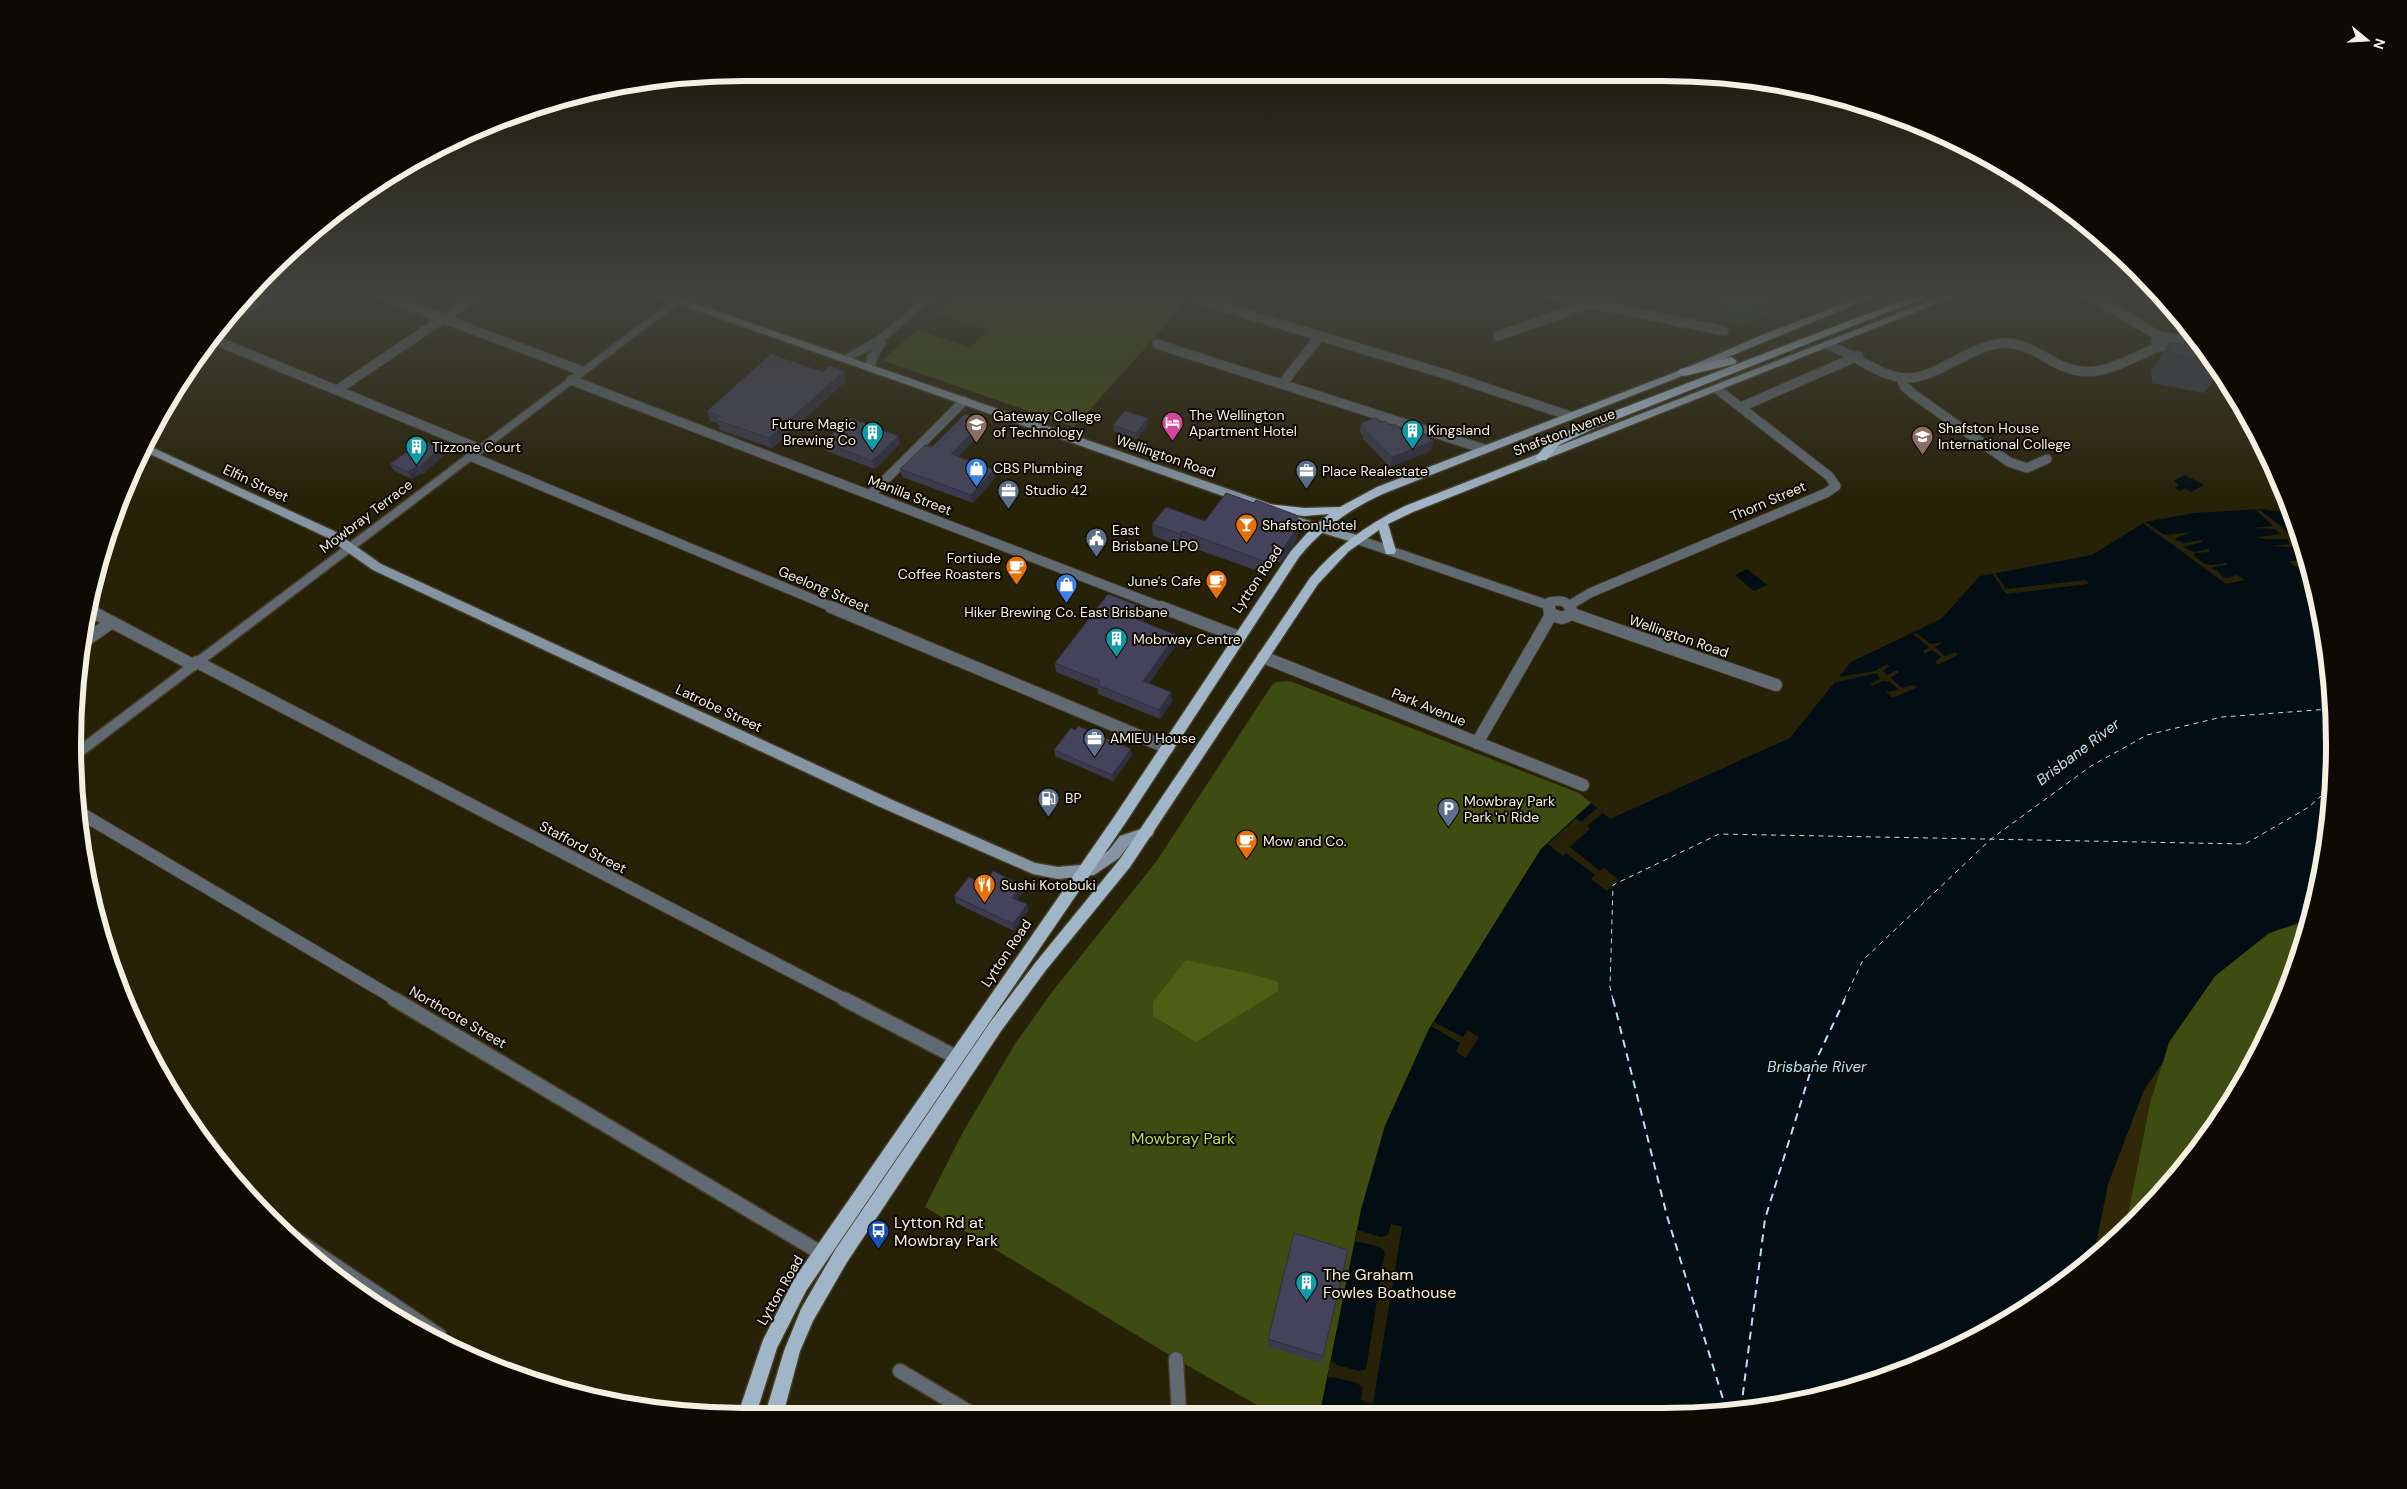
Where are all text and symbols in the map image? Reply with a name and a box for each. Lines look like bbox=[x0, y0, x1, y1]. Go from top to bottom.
north arrow bbox=[2342, 15, 2392, 65]
text: N bbox=[2369, 36, 2390, 52]
street label: Shafston Avenue bbox=[1510, 404, 1618, 460]
place label: The Wellington Apartment Hotel bbox=[1189, 406, 1297, 440]
place label: Gateway College of Technology bbox=[993, 407, 1101, 441]
hotel icon: The Wellington Apartment Hotel bbox=[1161, 411, 1185, 442]
school or university icon: Gateway College of Technology bbox=[965, 412, 989, 443]
place label: Future Magic Brewing Co bbox=[772, 415, 856, 449]
building icon: Kingsland bbox=[1400, 418, 1424, 449]
place label: Shafston House International College bbox=[1938, 419, 2071, 453]
building icon: Future Magic Brewing Co bbox=[860, 420, 884, 451]
place label: Kingsland bbox=[1428, 421, 1490, 439]
school or university icon: Shafston House International College bbox=[1910, 424, 1934, 455]
street label: Wellington Road bbox=[1114, 431, 1218, 481]
building icon: Tizzone Court bbox=[404, 435, 428, 466]
place label: Tizzone Court bbox=[432, 438, 521, 456]
shop icon: CBS Plumbing bbox=[965, 456, 989, 487]
place label: CBS Plumbing bbox=[993, 459, 1083, 477]
office icon: Place Realestate bbox=[1294, 459, 1318, 490]
street label: Elfin Street bbox=[220, 460, 292, 506]
place label: Place Realestate bbox=[1322, 462, 1428, 480]
street label: Manilla Street bbox=[866, 471, 954, 519]
street label: Mowbray Terrace bbox=[316, 475, 416, 557]
street label: Thorn Street bbox=[1727, 477, 1809, 525]
office icon: Studio 42 bbox=[997, 478, 1021, 509]
place label: Studio 42 bbox=[1025, 481, 1087, 499]
bar icon: Shafston Hotel bbox=[1234, 513, 1258, 544]
place label: Shafston Hotel bbox=[1262, 516, 1356, 534]
place label: East Brisbane LPO bbox=[1112, 521, 1199, 555]
public building icon: East Brisbane LPO bbox=[1084, 526, 1108, 557]
street label: Lytton Road bbox=[1228, 542, 1286, 616]
place label: Fortiude Coffee Roasters bbox=[898, 549, 1001, 583]
cafe icon: Fortiude Coffee Roasters bbox=[1005, 554, 1029, 585]
street label: Geelong Street bbox=[776, 562, 872, 616]
cafe icon: June's Cafe bbox=[1205, 569, 1229, 600]
shop icon: Hiker Brewing Co. East Brisbane bbox=[1054, 572, 1078, 603]
place label: June's Cafe bbox=[1128, 572, 1201, 590]
place label: Hiker Brewing Co. East Brisbane bbox=[964, 603, 1168, 621]
street label: Wellington Road bbox=[1627, 611, 1731, 661]
building icon: Mobrway Centre bbox=[1105, 627, 1129, 658]
place label: Mobrway Centre bbox=[1133, 630, 1241, 648]
street label: Latrobe Street bbox=[673, 680, 765, 736]
street label: Park Avenue bbox=[1389, 684, 1469, 730]
water label: Brisbane River bbox=[2032, 714, 2124, 790]
office icon: AMIEU House bbox=[1082, 726, 1106, 757]
place label: AMIEU House bbox=[1110, 729, 1196, 747]
fuel station icon: BP bbox=[1037, 786, 1061, 817]
place label: BP bbox=[1065, 789, 1082, 807]
place label: Mowbray Park Park 'n' Ride bbox=[1464, 792, 1555, 826]
parking icon: Mowbray Park Park 'n' Ride bbox=[1436, 797, 1460, 828]
street label: Stafford Street bbox=[536, 817, 630, 877]
cafe icon: Mow and Co. bbox=[1235, 829, 1259, 860]
place label: Mow and Co. bbox=[1263, 832, 1347, 850]
restaurant icon: Sushi Kotobuki bbox=[973, 873, 997, 904]
place label: Sushi Kotobuki bbox=[1001, 876, 1096, 894]
street label: Lytton Road bbox=[977, 916, 1035, 990]
street label: Northcote Street bbox=[406, 982, 510, 1052]
water label: Brisbane River bbox=[1767, 1057, 1867, 1077]
park label: Mowbray Park bbox=[1131, 1128, 1235, 1149]
place label: Lytton Rd at Mowbray Park bbox=[894, 1212, 998, 1251]
bus stop icon: Lytton Rd at Mowbray Park bbox=[866, 1219, 890, 1250]
street label: Lytton Road bbox=[753, 1252, 807, 1328]
place label: The Graham Fowles Boathouse bbox=[1323, 1264, 1456, 1303]
building icon: The Graham Fowles Boathouse bbox=[1295, 1271, 1319, 1302]

